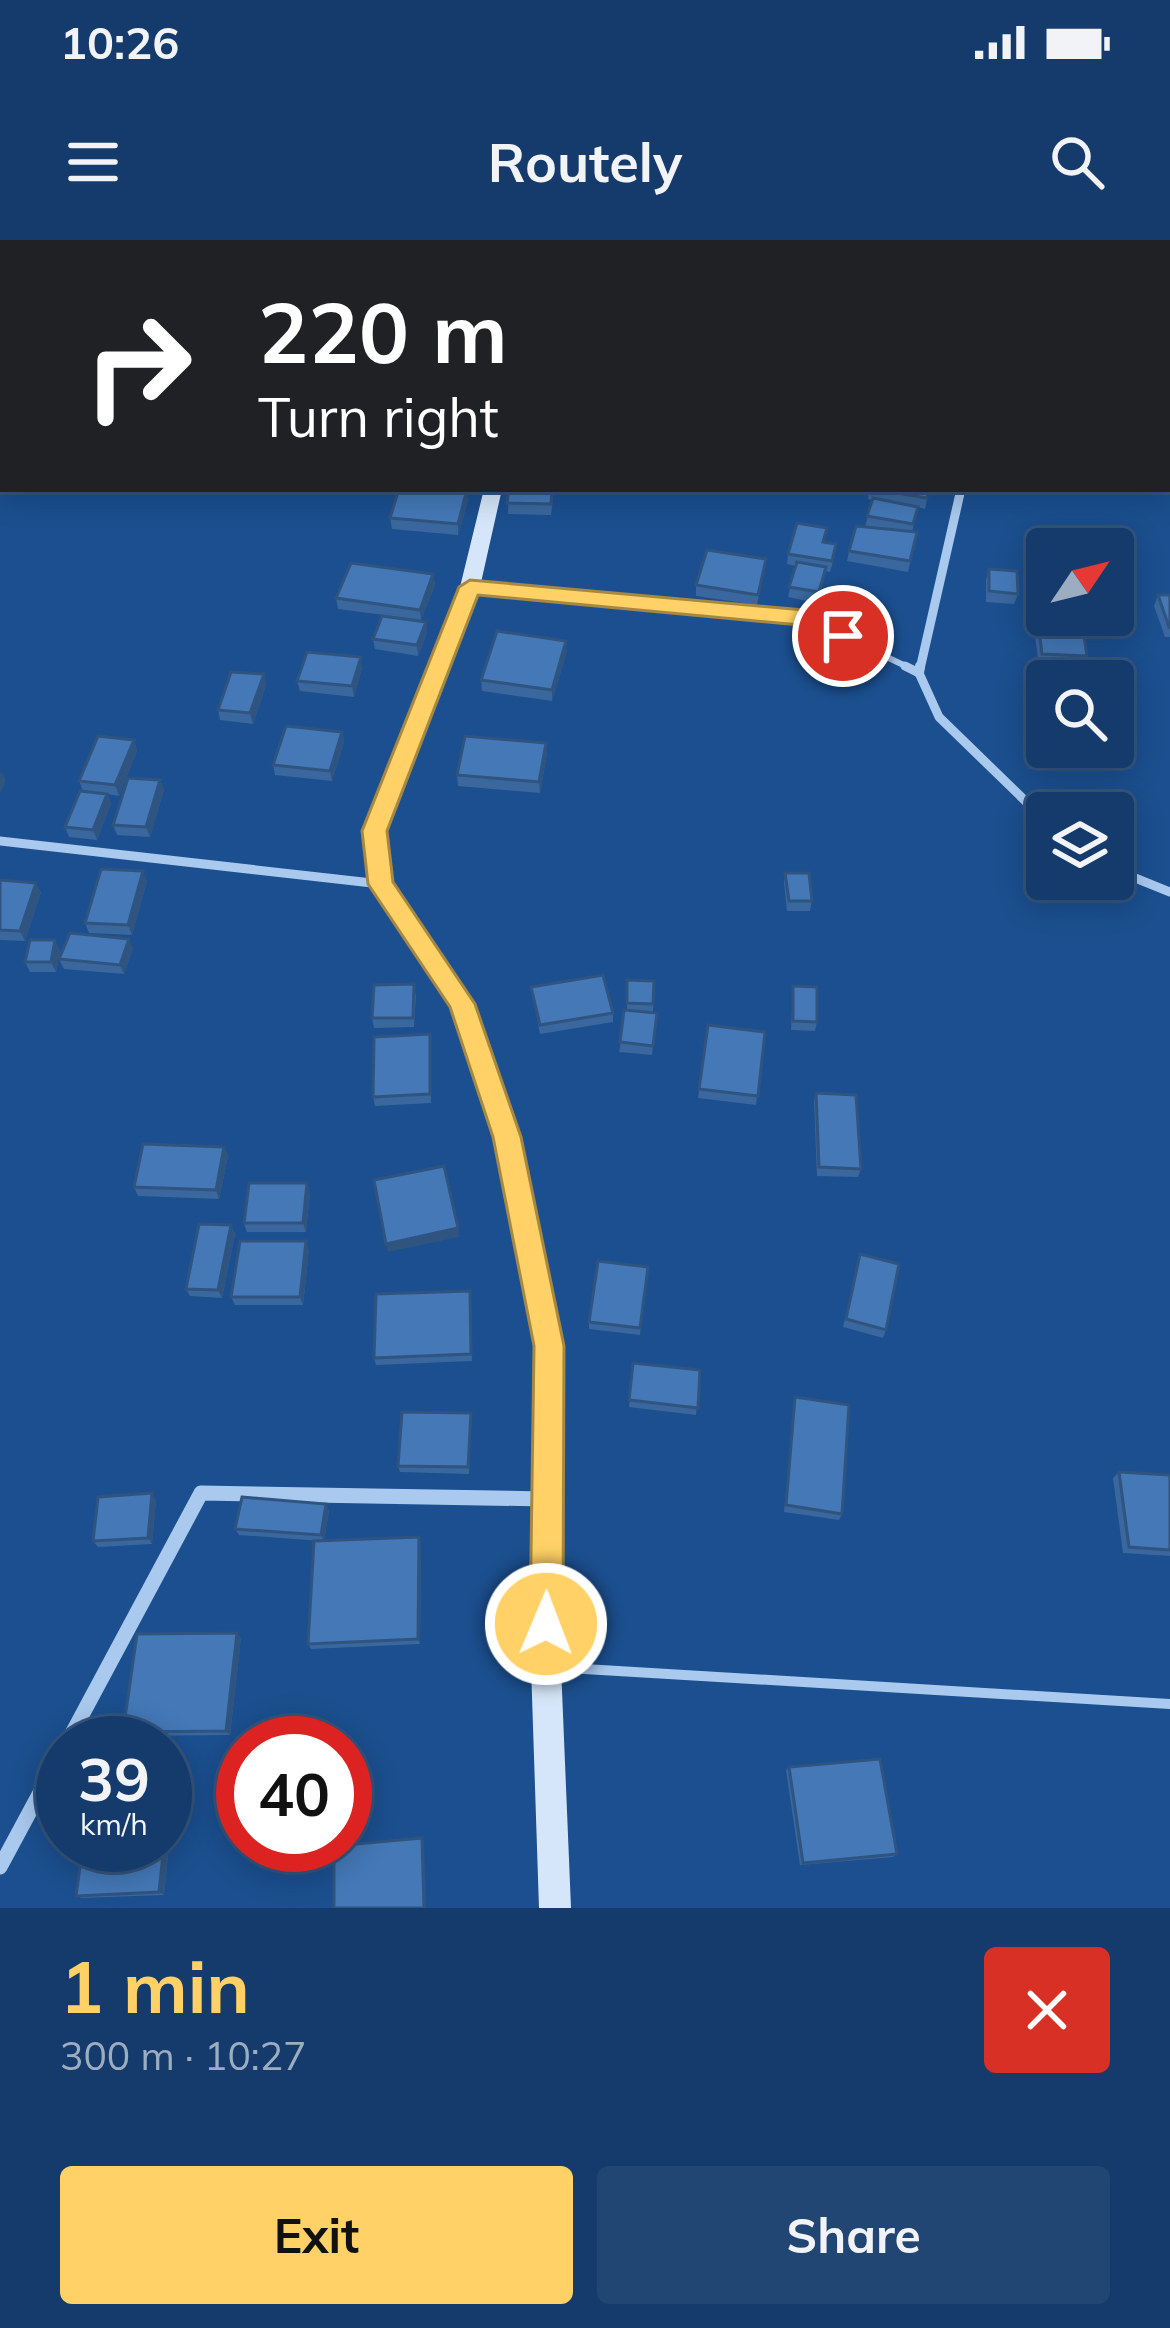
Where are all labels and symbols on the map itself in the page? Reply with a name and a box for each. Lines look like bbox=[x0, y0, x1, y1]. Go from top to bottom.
north arrow bbox=[1026, 528, 1134, 636]
pin bbox=[792, 585, 894, 687]
position arrow bbox=[483, 1561, 609, 1687]
speed limit sign: 40 bbox=[216, 1716, 372, 1872]

